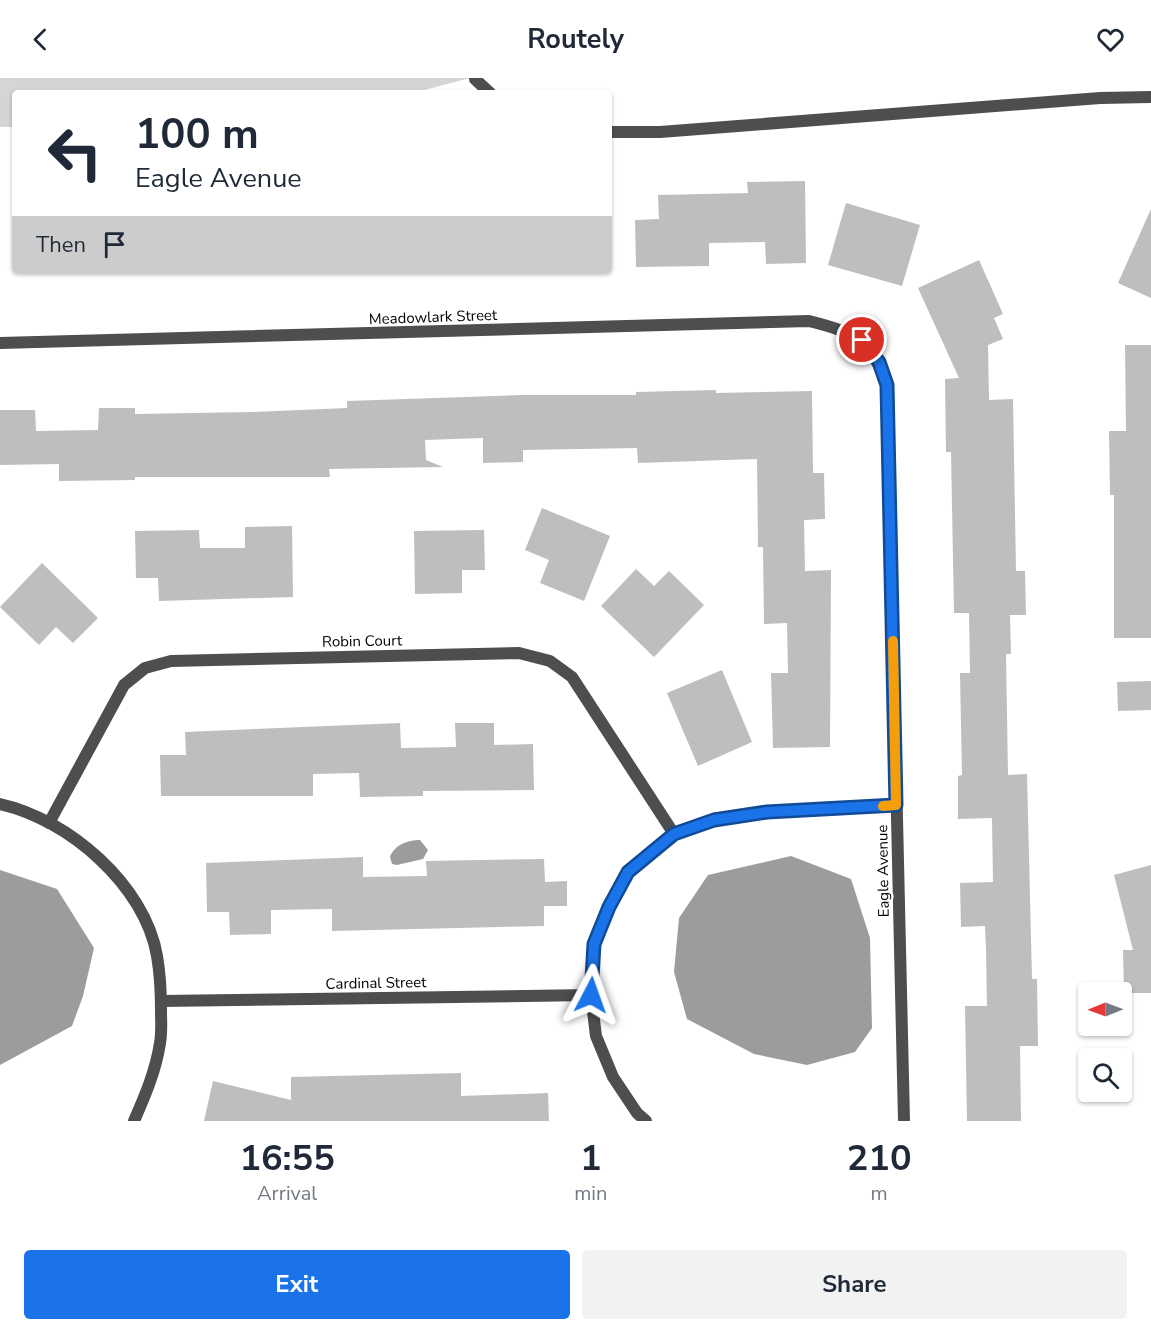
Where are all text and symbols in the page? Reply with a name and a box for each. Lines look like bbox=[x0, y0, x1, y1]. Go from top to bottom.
text: Routely bbox=[527, 21, 624, 58]
icon: back bbox=[24, 23, 57, 56]
icon: heart bbox=[1094, 23, 1127, 56]
text: 100 m bbox=[135, 106, 259, 163]
icon: left bbox=[36, 114, 114, 192]
text: Eagle Avenue bbox=[135, 160, 302, 197]
icon: arrive bbox=[98, 228, 131, 261]
text: Then bbox=[36, 230, 86, 260]
street label: Meadowlark Street bbox=[368, 305, 498, 329]
pin bbox=[836, 314, 887, 365]
icon: arrive bbox=[845, 323, 878, 356]
street label: Robin Court bbox=[322, 630, 403, 652]
street label: Eagle Avenue bbox=[872, 825, 894, 917]
position arrow bbox=[559, 963, 623, 1027]
street label: Cardinal Street bbox=[325, 972, 427, 994]
north arrow bbox=[1078, 982, 1132, 1036]
map controls bbox=[1078, 982, 1132, 1102]
button: search bbox=[1078, 1048, 1132, 1102]
text: 16:55 bbox=[239, 1134, 335, 1183]
text: 1 bbox=[580, 1134, 602, 1183]
text: 210 bbox=[847, 1134, 912, 1183]
text: Arrival bbox=[257, 1180, 317, 1207]
text: min bbox=[574, 1180, 607, 1207]
text: m bbox=[871, 1180, 888, 1207]
button: Exit bbox=[24, 1250, 570, 1319]
button: Share bbox=[582, 1250, 1127, 1319]

